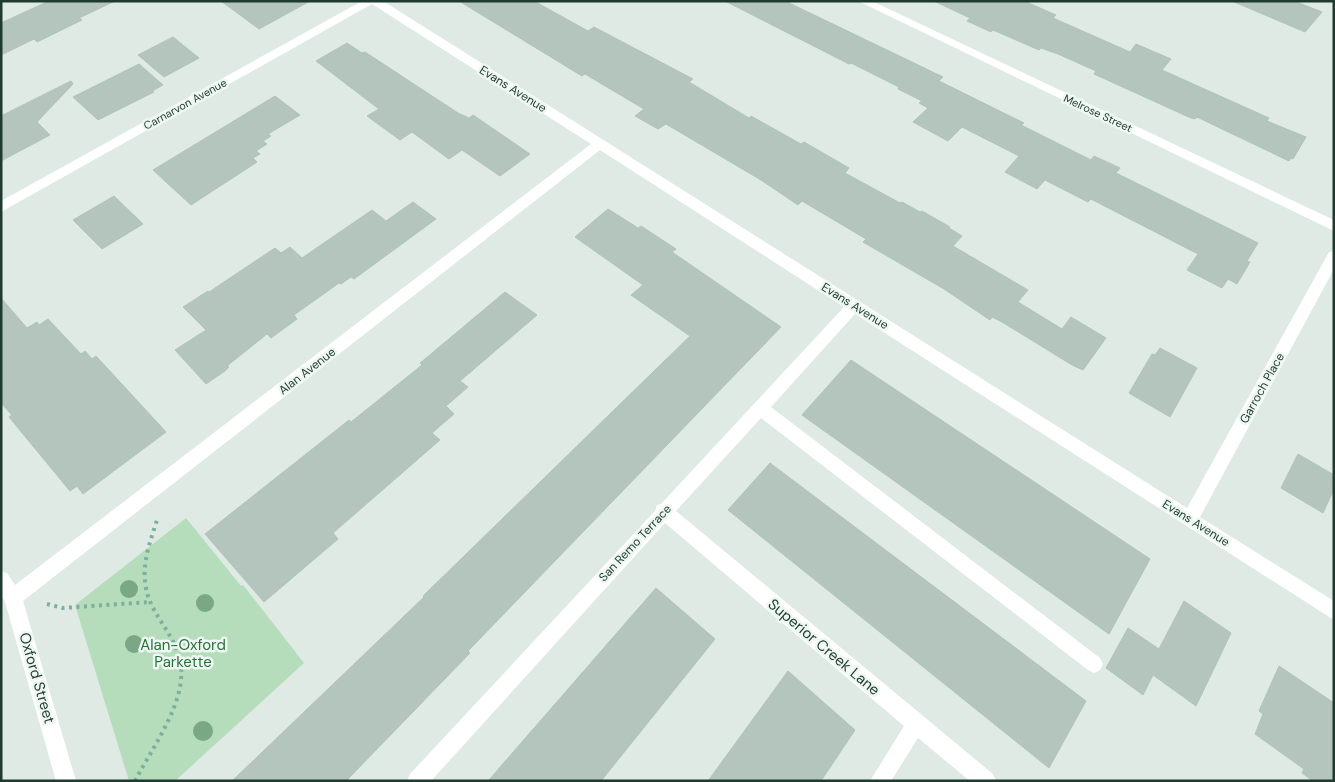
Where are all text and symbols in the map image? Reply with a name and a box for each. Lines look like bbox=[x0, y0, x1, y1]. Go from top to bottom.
street label: Evans Avenue bbox=[476, 62, 550, 116]
street label: Carnarvon Avenue bbox=[141, 75, 229, 133]
street label: Melrose Street bbox=[1061, 91, 1135, 135]
street label: Evans Avenue bbox=[818, 279, 892, 333]
street label: Alan Avenue bbox=[275, 344, 339, 398]
street label: Garroch Place bbox=[1236, 350, 1288, 426]
street label: Evans Avenue bbox=[1159, 496, 1233, 550]
street label: San Remo Terrace bbox=[595, 501, 675, 585]
street label: Superior Creek Lane bbox=[764, 594, 884, 700]
street label: Oxford Street bbox=[14, 630, 60, 726]
park label: Alan-Oxford Parkette bbox=[140, 635, 226, 672]

